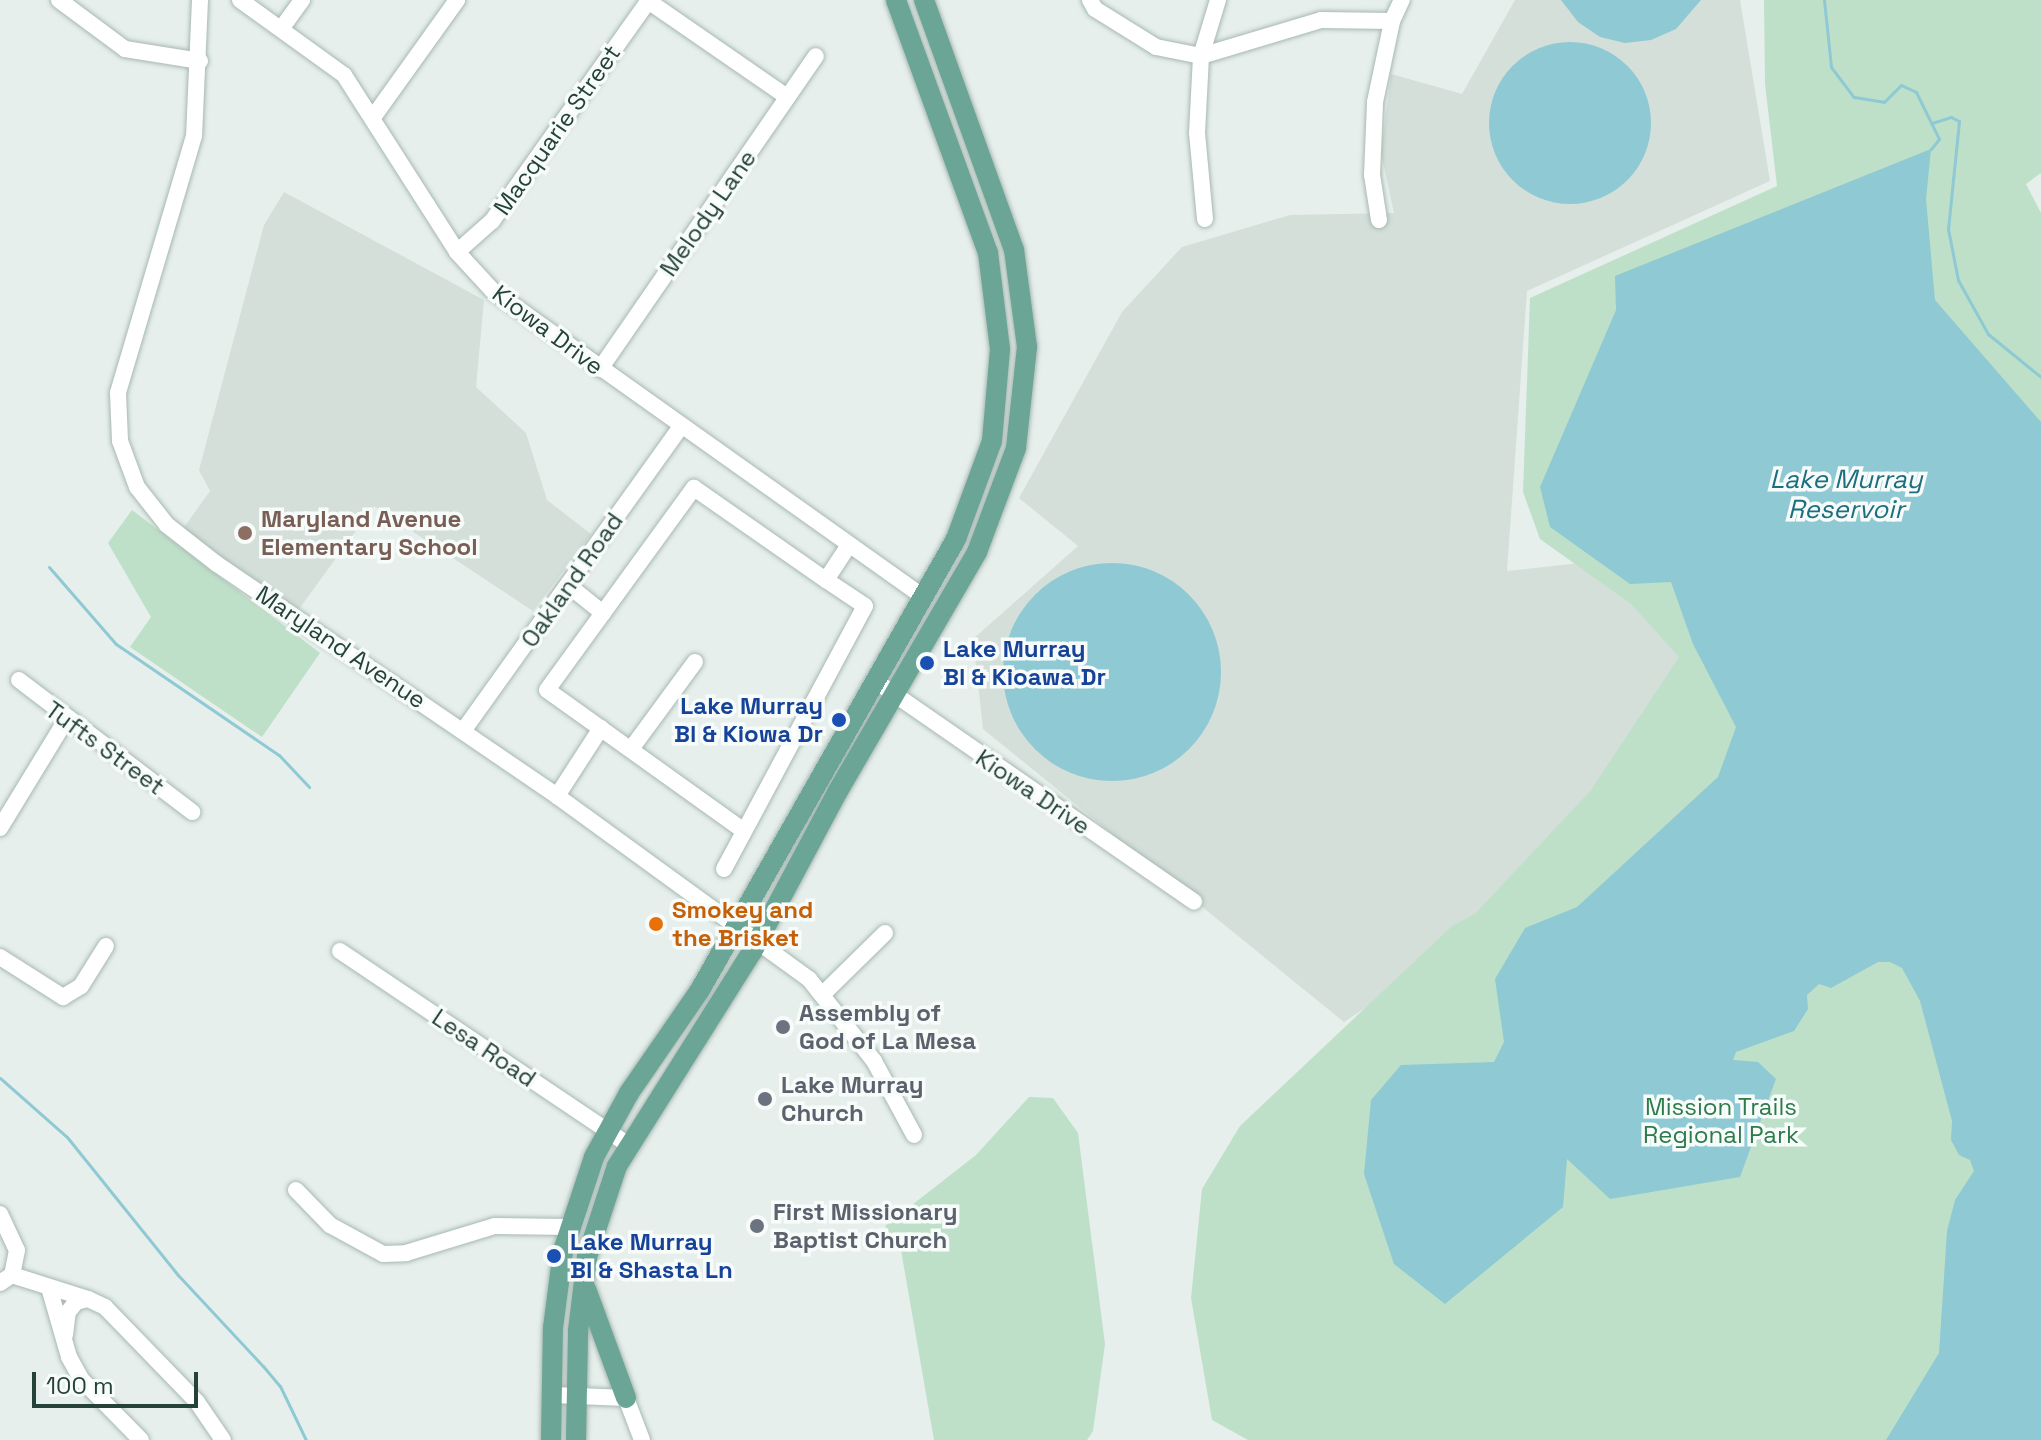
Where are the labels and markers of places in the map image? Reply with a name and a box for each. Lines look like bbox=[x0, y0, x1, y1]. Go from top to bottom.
place label: Maryland Avenue Elementary School bbox=[261, 505, 478, 561]
marker: Maryland Avenue Elementary School bbox=[236, 524, 254, 542]
place label: Lake Murray Bl & Kioawa Dr bbox=[943, 635, 1106, 691]
marker: Lake Murray Bl & Kioawa Dr bbox=[918, 654, 936, 672]
place label: Lake Murray Bl & Kiowa Dr bbox=[674, 692, 823, 748]
marker: Lake Murray Bl & Kiowa Dr bbox=[830, 711, 848, 729]
place label: Smokey and the Brisket bbox=[672, 896, 813, 952]
marker: Smokey and the Brisket bbox=[647, 915, 665, 933]
place label: Assembly of God of La Mesa bbox=[799, 999, 976, 1055]
marker: Assembly of God of La Mesa bbox=[774, 1018, 792, 1036]
place label: Lake Murray Church bbox=[781, 1071, 924, 1127]
marker: Lake Murray Church bbox=[756, 1090, 774, 1108]
place label: First Missionary Baptist Church bbox=[773, 1198, 958, 1254]
marker: First Missionary Baptist Church bbox=[748, 1217, 766, 1235]
place label: Lake Murray Bl & Shasta Ln bbox=[570, 1228, 733, 1284]
marker: Lake Murray Bl & Shasta Ln bbox=[545, 1247, 563, 1265]

